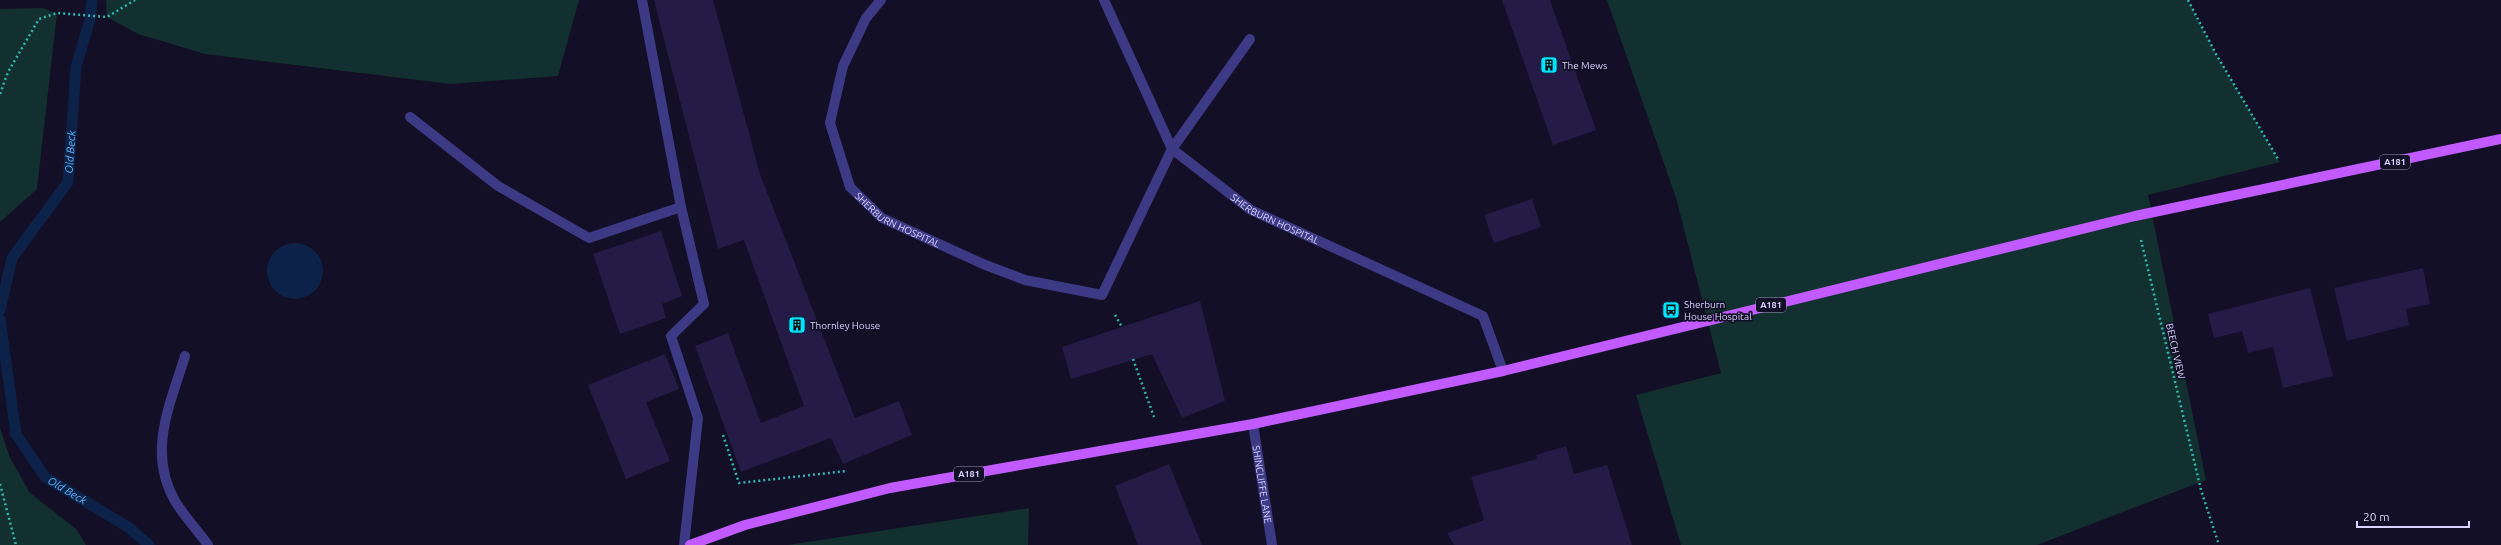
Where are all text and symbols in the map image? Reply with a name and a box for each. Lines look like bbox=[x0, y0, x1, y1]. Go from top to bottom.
building icon: The Mews bbox=[1539, 55, 1559, 75]
place label: The Mews bbox=[1562, 60, 1607, 71]
water label: Old Beck bbox=[63, 130, 78, 174]
road number: A181 bbox=[2380, 155, 2410, 169]
street label: SHERBURN HOSPITAL bbox=[853, 190, 942, 250]
street label: SHERBURN HOSPITAL bbox=[1229, 192, 1321, 246]
road number: A181 bbox=[1756, 298, 1786, 312]
place label: Sherburn House Hospital bbox=[1684, 299, 1752, 322]
bus stop icon: Sherburn House Hospital bbox=[1661, 300, 1681, 320]
building icon: Thornley House bbox=[787, 315, 807, 335]
place label: Thornley House bbox=[810, 320, 880, 331]
street label: BEECH VIEW bbox=[2164, 322, 2187, 380]
street label: SHINCLIFFE LANE bbox=[1250, 445, 1274, 524]
road number: A181 bbox=[954, 467, 984, 481]
water label: Old Beck bbox=[46, 474, 89, 507]
scale bar bbox=[2357, 503, 2469, 529]
text: 20 m bbox=[2363, 510, 2390, 523]

